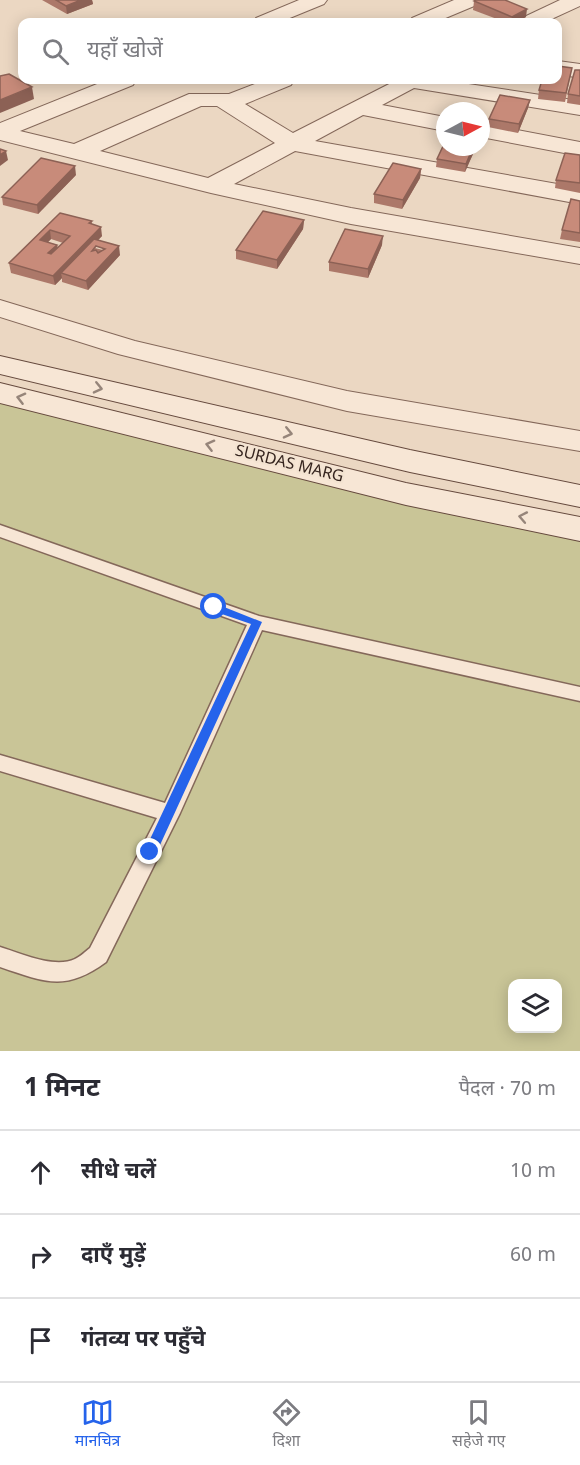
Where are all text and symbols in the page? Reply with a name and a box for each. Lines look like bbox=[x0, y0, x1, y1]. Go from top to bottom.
search box bbox=[18, 18, 562, 84]
icon: search bbox=[39, 35, 72, 68]
text: यहाँ खोजें bbox=[87, 37, 163, 66]
north arrow bbox=[436, 102, 490, 156]
one-way arrow bbox=[93, 381, 103, 394]
one-way arrow bbox=[16, 393, 26, 406]
one-way arrow bbox=[283, 425, 293, 438]
one-way arrow bbox=[205, 440, 215, 453]
street label: SURDAS MARG bbox=[232, 441, 346, 489]
one-way arrow bbox=[518, 512, 528, 525]
route start bbox=[200, 593, 226, 619]
route end bbox=[136, 838, 162, 864]
map controls bbox=[508, 979, 562, 1033]
button: layers bbox=[508, 979, 562, 1033]
text: 1 मिनट bbox=[24, 1073, 100, 1107]
text: पैदल · 70 m bbox=[459, 1077, 556, 1103]
icon: ahead bbox=[24, 1156, 57, 1189]
text: सीधे चलें bbox=[81, 1158, 156, 1187]
text: 10 m bbox=[510, 1159, 556, 1185]
icon: right bbox=[24, 1240, 57, 1273]
text: दाएँ मुड़ें bbox=[81, 1242, 146, 1271]
text: 60 m bbox=[510, 1243, 556, 1269]
icon: arrive bbox=[24, 1324, 57, 1357]
text: गंतव्य पर पहुँचे bbox=[81, 1326, 206, 1355]
tab: मानचित्र bbox=[75, 1396, 120, 1453]
tab: दिशा bbox=[270, 1396, 303, 1453]
tab: सहेजे गए bbox=[452, 1396, 505, 1453]

